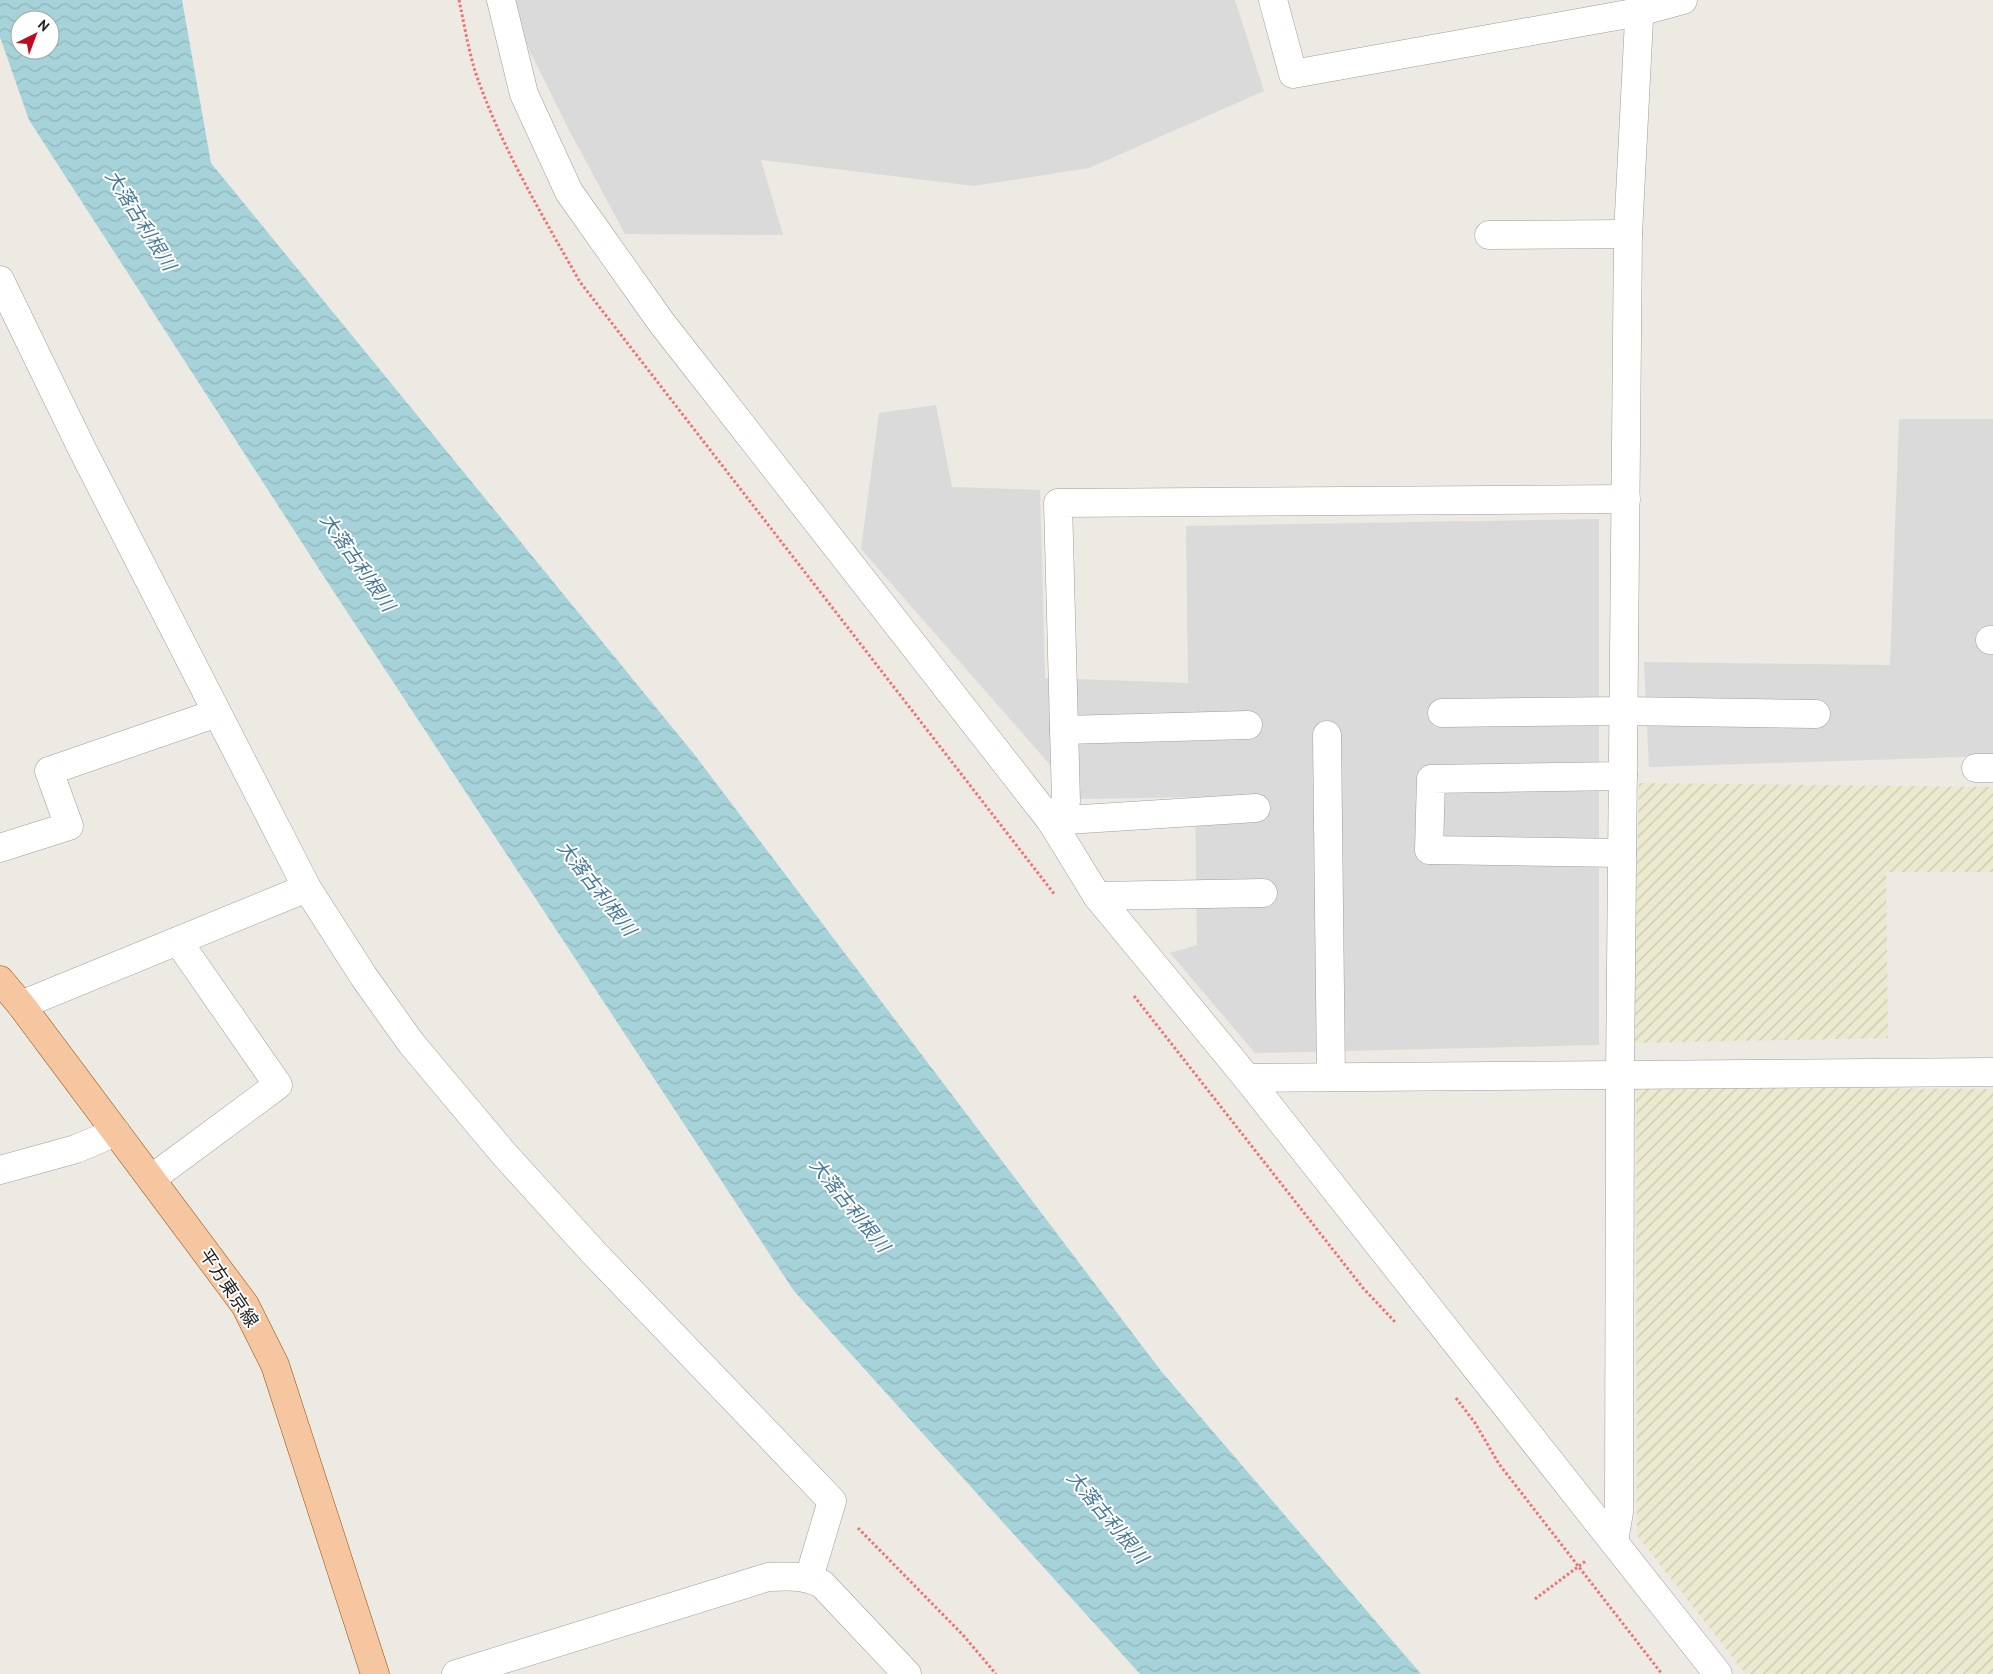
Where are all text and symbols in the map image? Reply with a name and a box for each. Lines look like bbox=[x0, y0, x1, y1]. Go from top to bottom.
north arrow bbox=[10, 10, 60, 60]
text: N bbox=[34, 16, 53, 35]
water label: 大落古利根川 bbox=[101, 165, 182, 276]
water label: 大落古利根川 bbox=[315, 508, 402, 617]
water label: 大落古利根川 bbox=[552, 836, 643, 942]
water label: 大落古利根川 bbox=[805, 1153, 896, 1258]
street label: 平方東京線 bbox=[195, 1244, 264, 1331]
water label: 大落古利根川 bbox=[1062, 1466, 1155, 1570]

